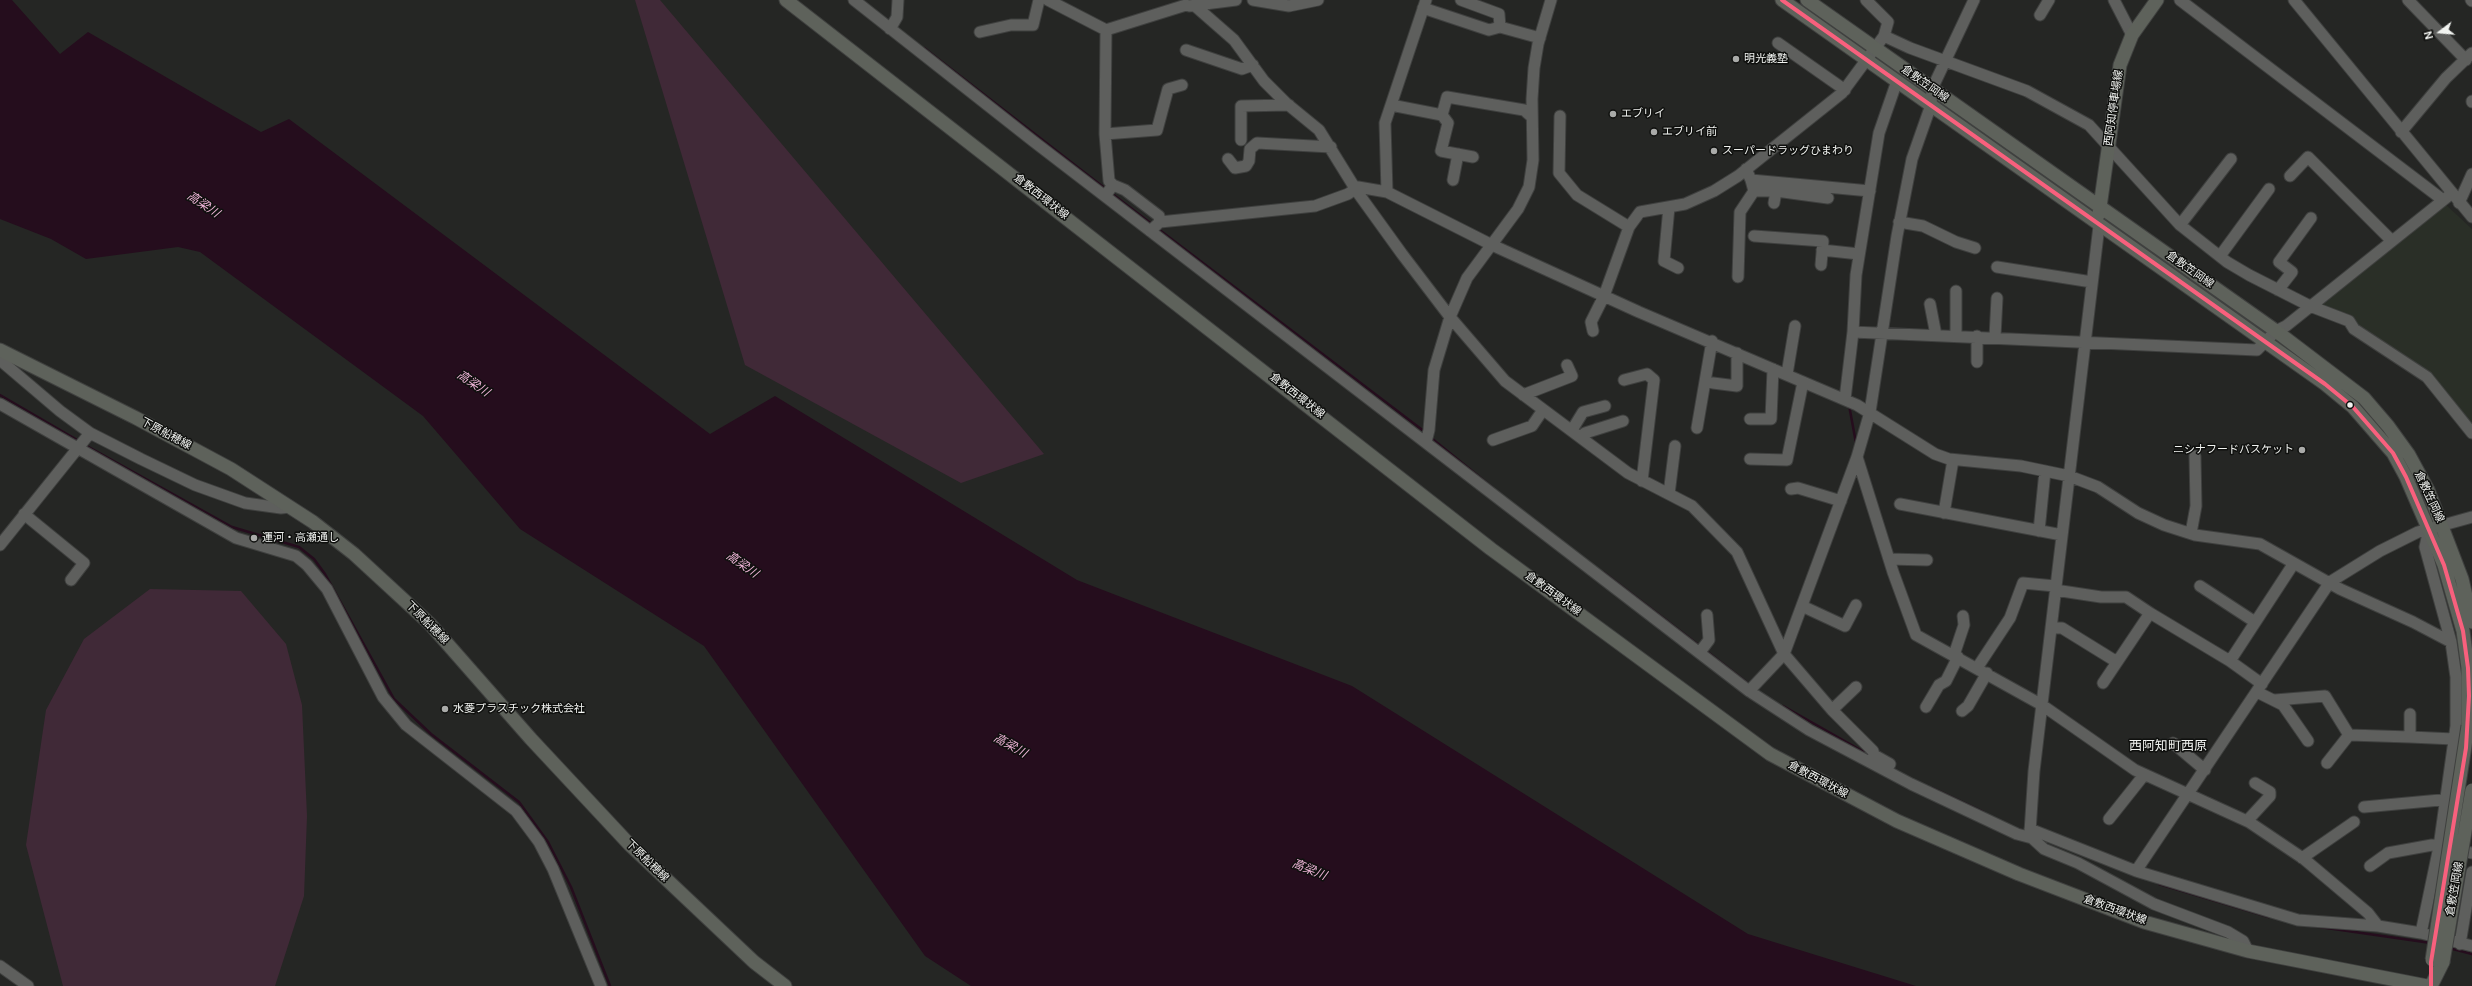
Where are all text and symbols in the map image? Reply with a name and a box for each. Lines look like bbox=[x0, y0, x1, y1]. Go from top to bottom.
north arrow bbox=[2420, 12, 2460, 52]
text: N bbox=[2421, 30, 2436, 41]
place label: 明光義塾 bbox=[1744, 52, 1788, 66]
marker: 明光義塾 bbox=[1731, 54, 1741, 64]
street label: 倉敷笠岡線 bbox=[1899, 63, 1951, 105]
street label: 西阿知停車場線 bbox=[2102, 69, 2126, 147]
place label: エブリイ bbox=[1621, 107, 1665, 121]
marker: エブリイ bbox=[1608, 109, 1618, 119]
place label: エブリイ前 bbox=[1662, 125, 1717, 139]
marker: エブリイ前 bbox=[1649, 127, 1659, 137]
place label: スーパードラッグひまわり bbox=[1722, 144, 1854, 158]
marker: スーパードラッグひまわり bbox=[1709, 146, 1719, 156]
street label: 倉敷西環状線 bbox=[1011, 171, 1071, 223]
water label: 高梁川 bbox=[184, 189, 222, 221]
street label: 倉敷笠岡線 bbox=[2164, 249, 2216, 291]
water label: 高梁川 bbox=[454, 368, 492, 400]
street label: 倉敷西環状線 bbox=[1267, 370, 1327, 422]
unlabelled marker bbox=[2345, 400, 2355, 410]
street label: 下原船穂線 bbox=[139, 415, 193, 453]
place label: ニシナフードバスケット bbox=[2173, 443, 2294, 457]
marker: ニシナフードバスケット bbox=[2297, 445, 2307, 455]
street label: 倉敷笠岡線 bbox=[2411, 469, 2447, 525]
place label: 運河・高瀬通し bbox=[262, 531, 339, 545]
marker: 運河・高瀬通し bbox=[249, 533, 259, 543]
water label: 高梁川 bbox=[723, 549, 761, 581]
street label: 倉敷西環状線 bbox=[1522, 569, 1584, 619]
street label: 下原船穂線 bbox=[403, 599, 451, 647]
place label: 水菱プラスチック株式会社 bbox=[453, 702, 585, 716]
marker: 水菱プラスチック株式会社 bbox=[440, 704, 450, 714]
water label: 高梁川 bbox=[991, 731, 1029, 761]
district label: 西阿知町西原 bbox=[2129, 739, 2207, 755]
street label: 倉敷西環状線 bbox=[1786, 759, 1850, 801]
street label: 下原船穂線 bbox=[623, 837, 671, 885]
water label: 高梁川 bbox=[1290, 857, 1328, 883]
street label: 倉敷笠岡線 bbox=[2444, 861, 2466, 917]
street label: 倉敷西環状線 bbox=[2082, 893, 2148, 927]

